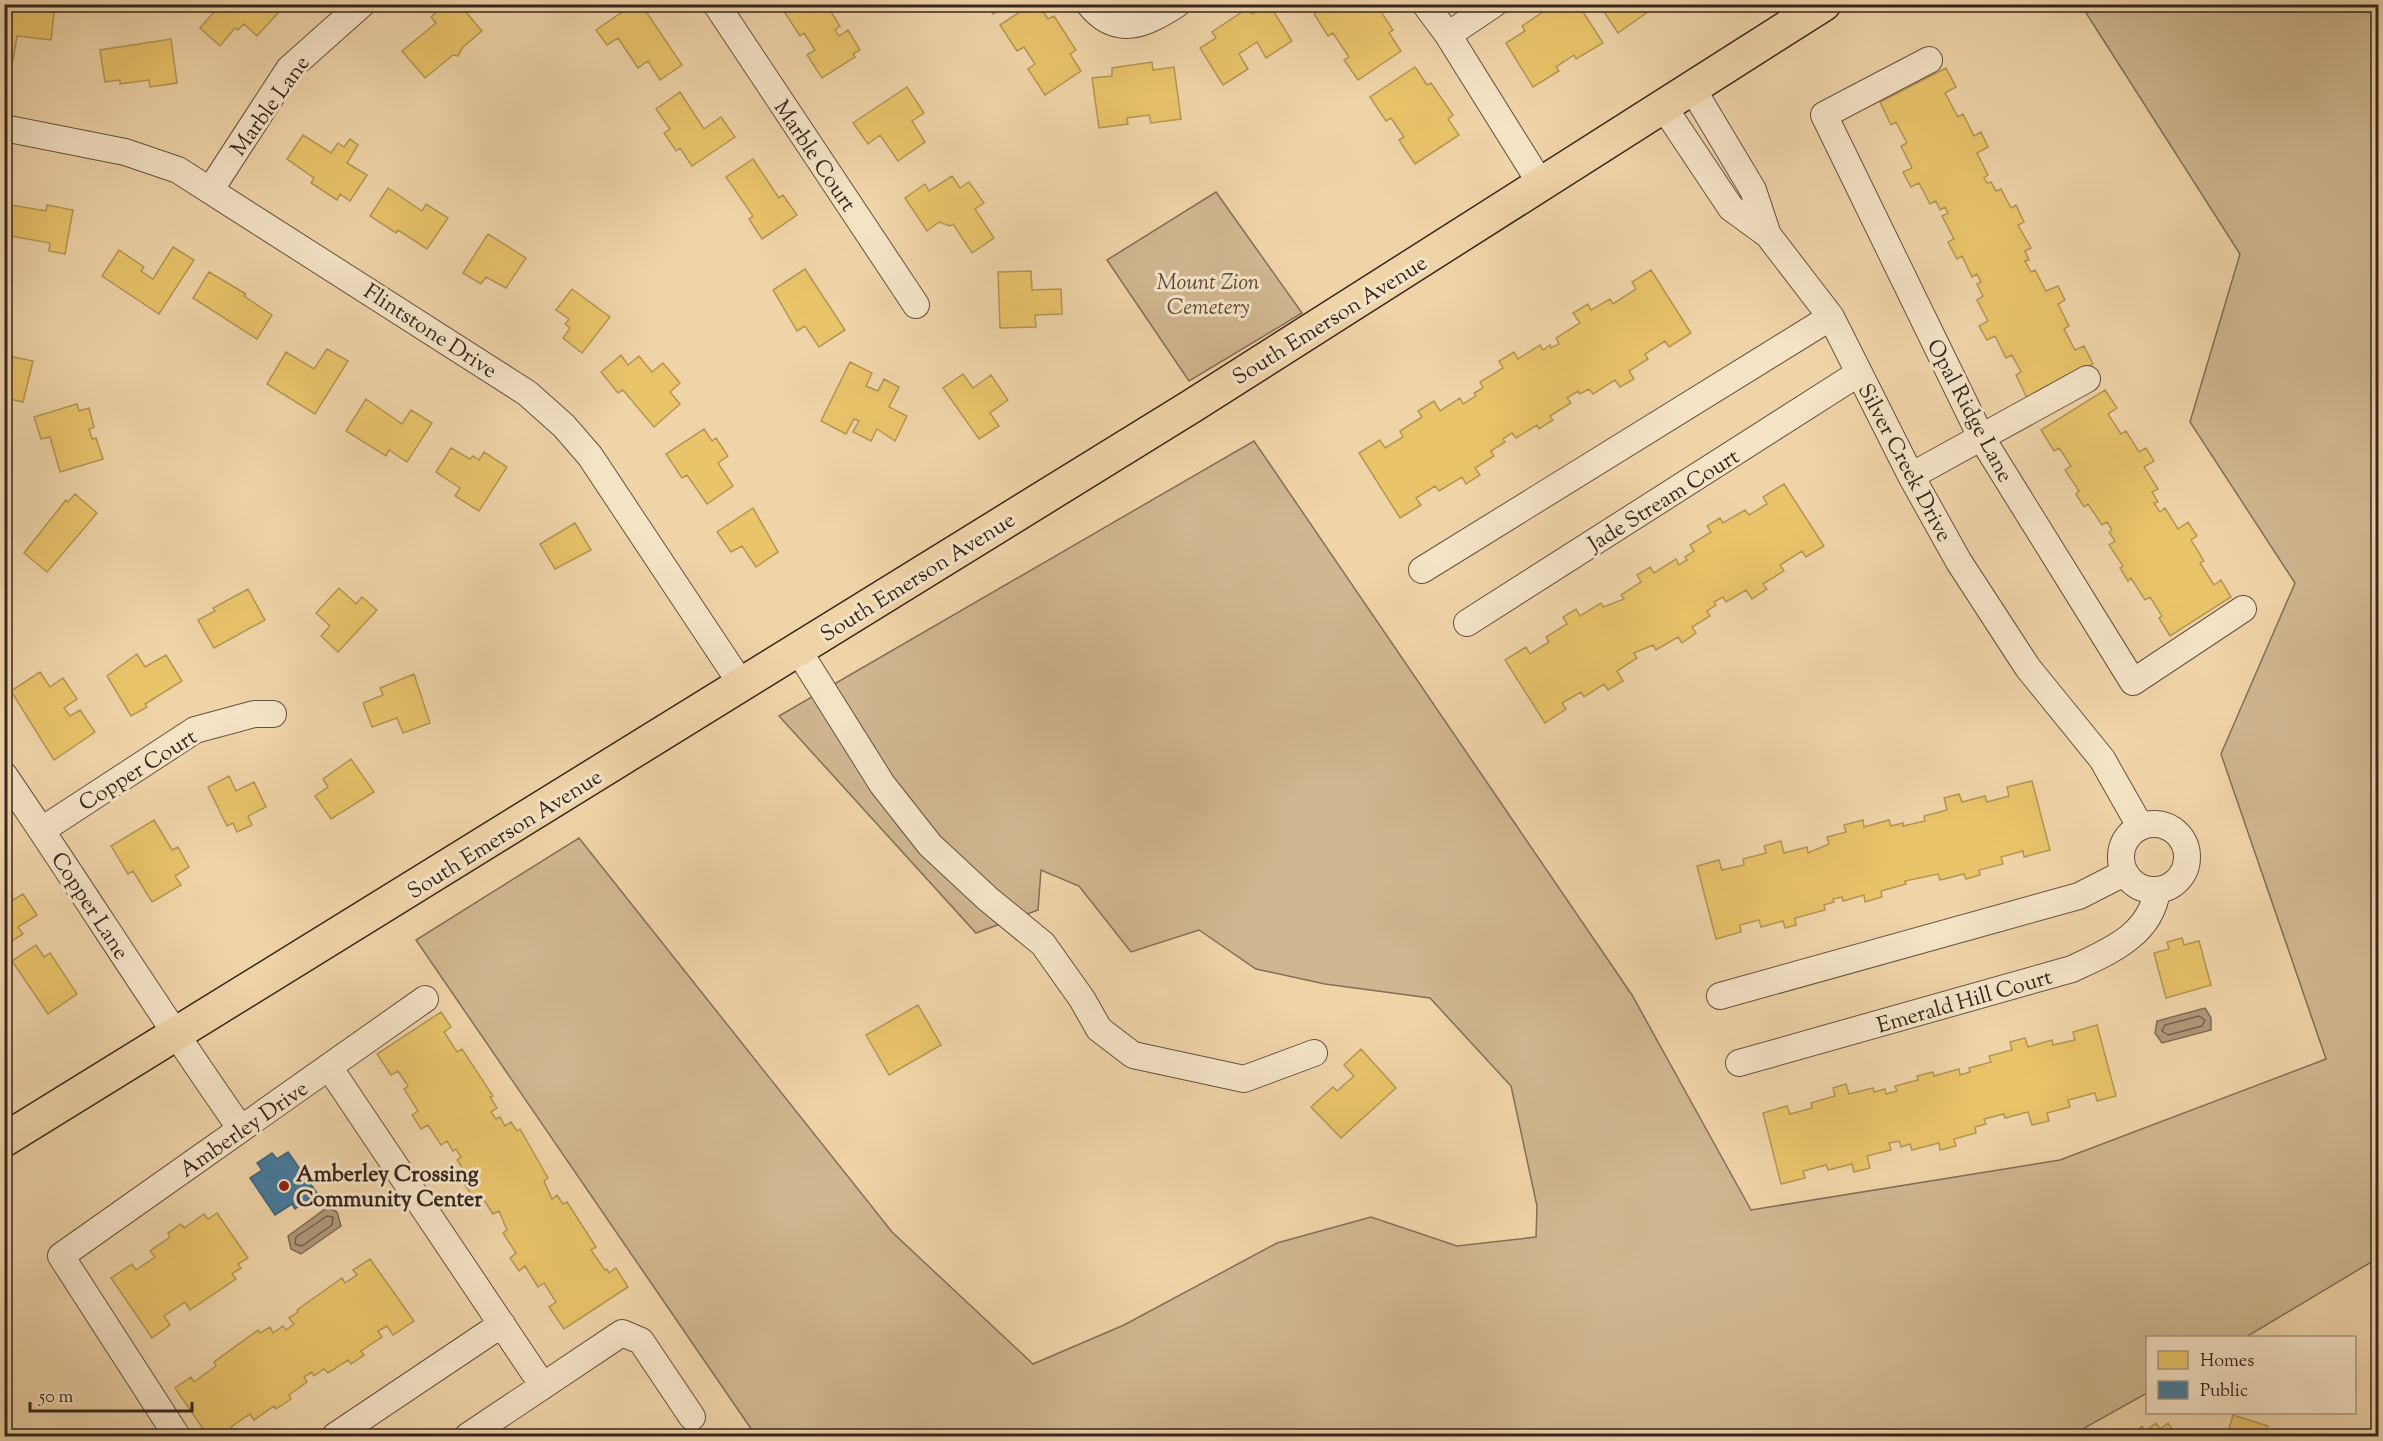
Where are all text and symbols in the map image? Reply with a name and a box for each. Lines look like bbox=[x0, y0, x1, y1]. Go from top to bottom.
street label: Marble Lane bbox=[224, 50, 319, 164]
street label: Marble Court bbox=[764, 94, 863, 219]
street label: South Emerson Avenue bbox=[1227, 248, 1434, 395]
park label: Mount Zion Cemetery bbox=[1157, 268, 1260, 325]
street label: Flintstone Drive bbox=[356, 277, 503, 388]
street label: Opal Ridge Lane bbox=[1917, 334, 2020, 489]
street label: Silver Creek Drive bbox=[1848, 379, 1959, 548]
street label: Jade Stream Court bbox=[1582, 442, 1747, 562]
street label: South Emerson Avenue bbox=[815, 505, 1022, 652]
street label: Copper Court bbox=[73, 722, 204, 821]
street label: South Emerson Avenue bbox=[402, 762, 609, 909]
street label: Copper Lane bbox=[42, 846, 135, 967]
street label: Emerald Hill Court bbox=[1873, 962, 2057, 1043]
street label: Amberley Drive bbox=[174, 1074, 316, 1187]
place label: Amberley Crossing Community Center bbox=[296, 1160, 483, 1217]
marker: Amberley Crossing Community Center bbox=[277, 1179, 291, 1193]
legend bbox=[2146, 1336, 2356, 1414]
text: Homes bbox=[2200, 1349, 2254, 1375]
scale bar bbox=[30, 1375, 192, 1413]
text: Public bbox=[2200, 1379, 2248, 1405]
text: 50 m bbox=[38, 1385, 74, 1411]

